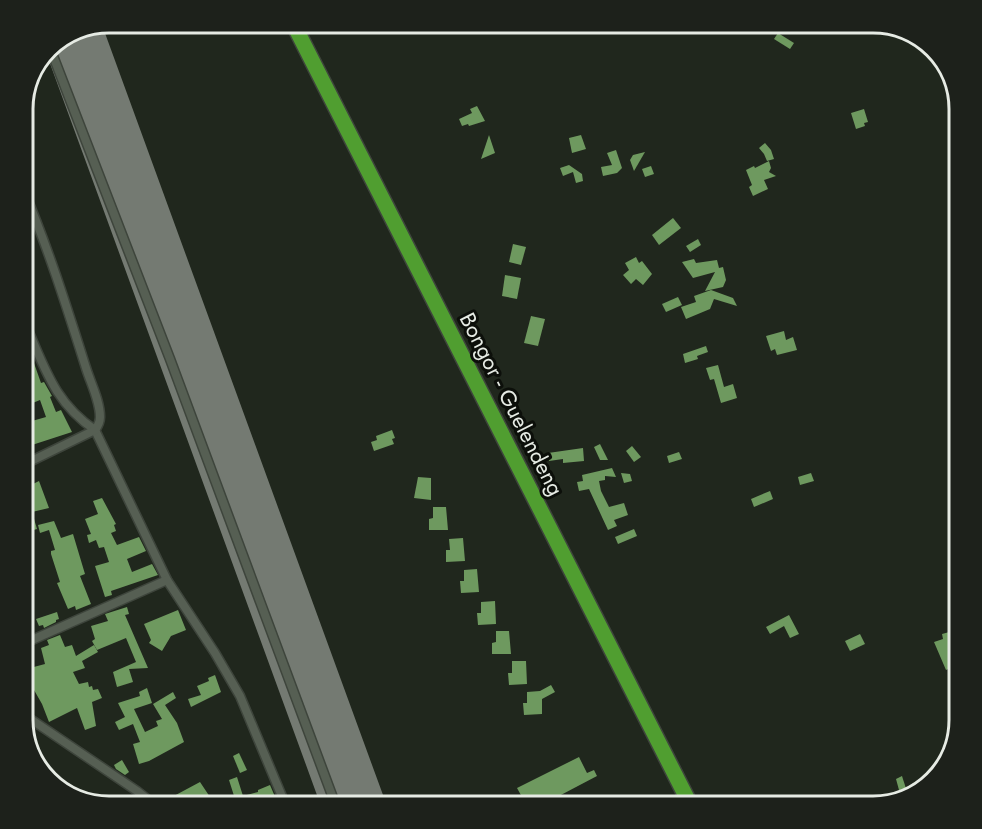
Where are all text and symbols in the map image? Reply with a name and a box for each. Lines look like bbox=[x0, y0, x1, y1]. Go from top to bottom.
street label: Bongor - Guelendeng bbox=[452, 307, 572, 501]

